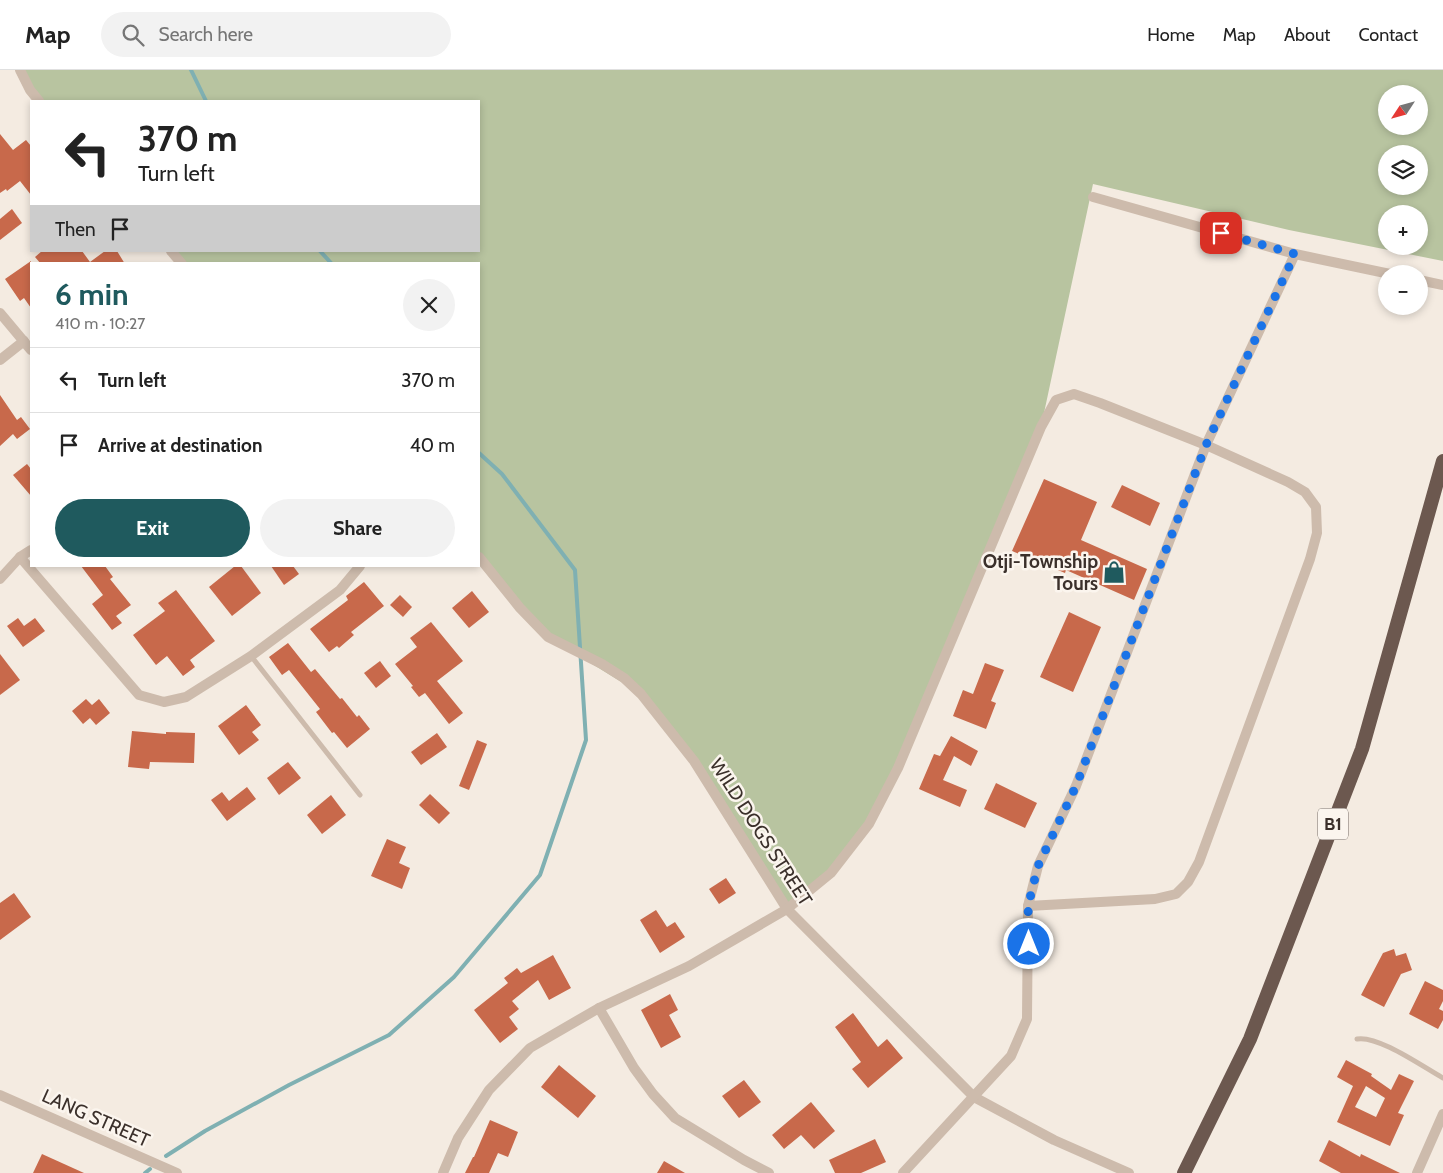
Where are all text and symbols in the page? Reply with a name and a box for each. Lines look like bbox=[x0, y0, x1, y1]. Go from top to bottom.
search box bbox=[101, 12, 451, 57]
text: Map bbox=[25, 20, 71, 49]
icon: search bbox=[119, 21, 147, 49]
text: Search here bbox=[159, 23, 253, 46]
text: Home bbox=[1147, 24, 1195, 46]
text: Map bbox=[1223, 24, 1256, 46]
text: About bbox=[1284, 24, 1330, 46]
text: Contact bbox=[1358, 24, 1418, 46]
north arrow bbox=[1378, 85, 1428, 135]
map controls bbox=[1378, 85, 1428, 315]
text: 370 m bbox=[138, 117, 237, 160]
icon: left bbox=[55, 120, 120, 185]
button: layers bbox=[1378, 145, 1428, 195]
text: Turn left bbox=[138, 160, 215, 187]
button: + bbox=[1378, 205, 1428, 255]
pin bbox=[1200, 212, 1242, 254]
icon: arrive bbox=[106, 215, 134, 243]
text: Then bbox=[55, 218, 96, 241]
icon: arrive bbox=[1207, 219, 1235, 247]
button: − bbox=[1378, 265, 1428, 315]
text: 6 min bbox=[55, 276, 128, 313]
button: close bbox=[403, 279, 455, 331]
text: 410 m · 10:27 bbox=[55, 314, 145, 333]
icon: left bbox=[55, 366, 83, 394]
text: Turn left bbox=[98, 369, 166, 392]
text: 370 m bbox=[401, 369, 455, 392]
icon: arrive bbox=[55, 431, 83, 459]
text: Arrive at destination bbox=[98, 434, 262, 457]
text: 40 m bbox=[410, 434, 455, 457]
button: Exit bbox=[55, 499, 250, 557]
button: Share bbox=[260, 499, 455, 557]
place label: Otji-Township Tours bbox=[983, 550, 1098, 595]
shop icon: Otji-Township Tours bbox=[1101, 559, 1127, 585]
street label: WILD DOGS STREET bbox=[705, 754, 817, 910]
road number: B1 bbox=[1318, 809, 1348, 840]
position arrow bbox=[1002, 917, 1054, 969]
street label: LANG STREET bbox=[39, 1084, 153, 1152]

